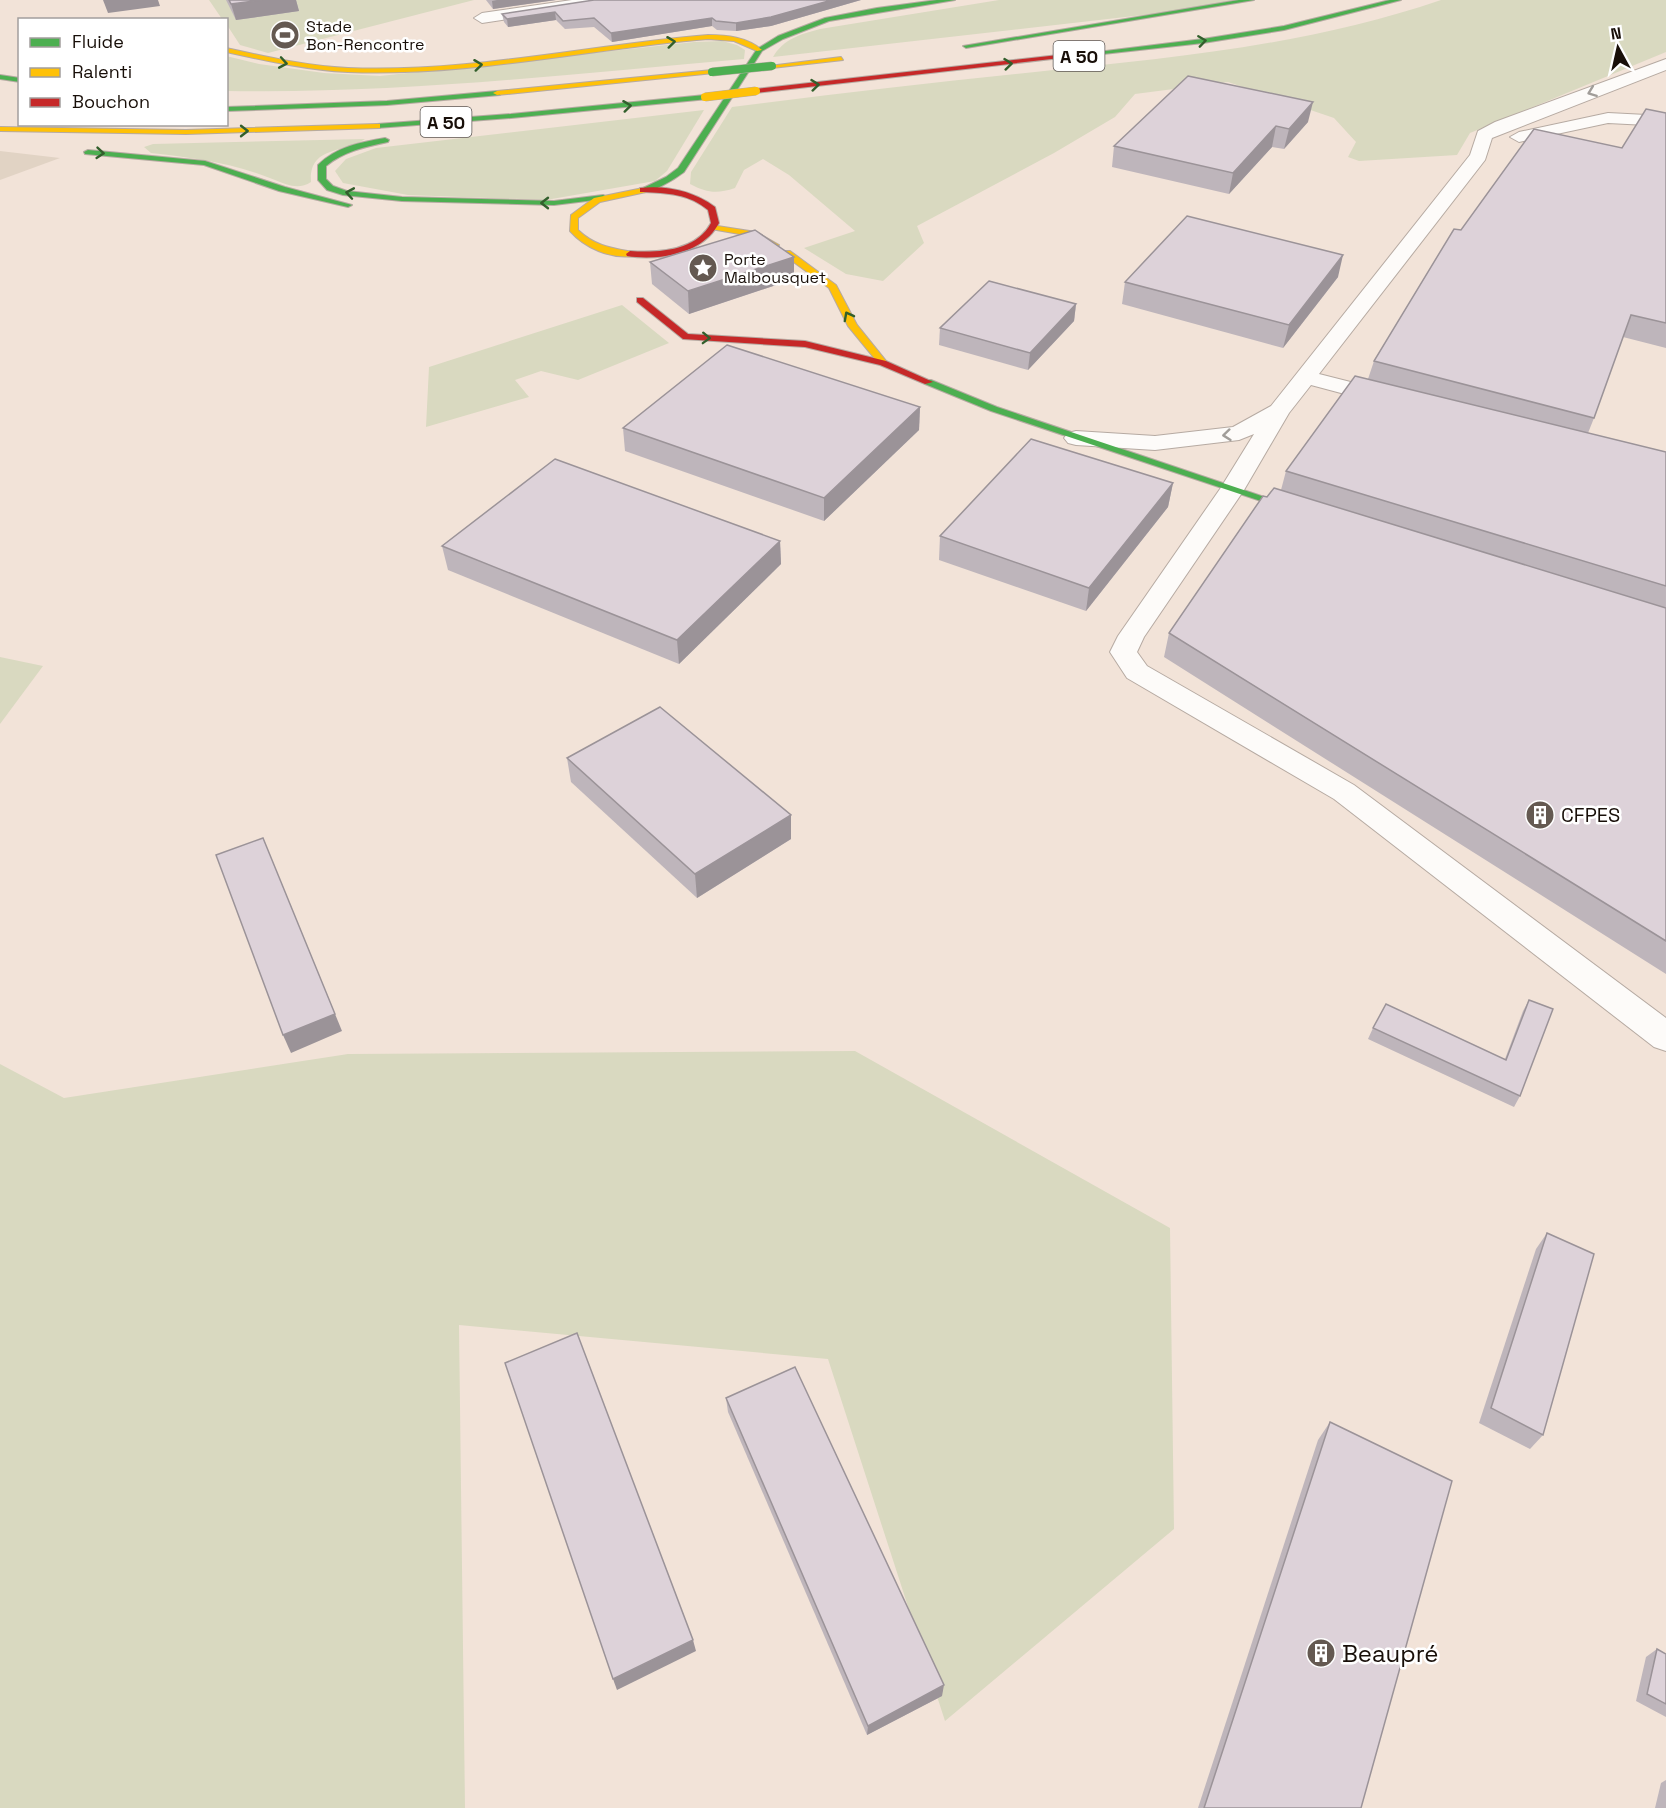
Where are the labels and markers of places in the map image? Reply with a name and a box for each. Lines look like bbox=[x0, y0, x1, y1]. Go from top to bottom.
place label: Stade Bon-Rencontre bbox=[306, 16, 425, 55]
sports icon: Stade Bon-Rencontre bbox=[269, 19, 301, 51]
place label: Porte Malbousquet bbox=[724, 249, 826, 288]
place icon: Porte Malbousquet bbox=[687, 252, 719, 284]
building icon: CFPES bbox=[1524, 799, 1556, 831]
place label: CFPES bbox=[1561, 802, 1620, 828]
building icon: Beaupré bbox=[1305, 1637, 1337, 1669]
place label: Beaupré bbox=[1342, 1638, 1439, 1669]

